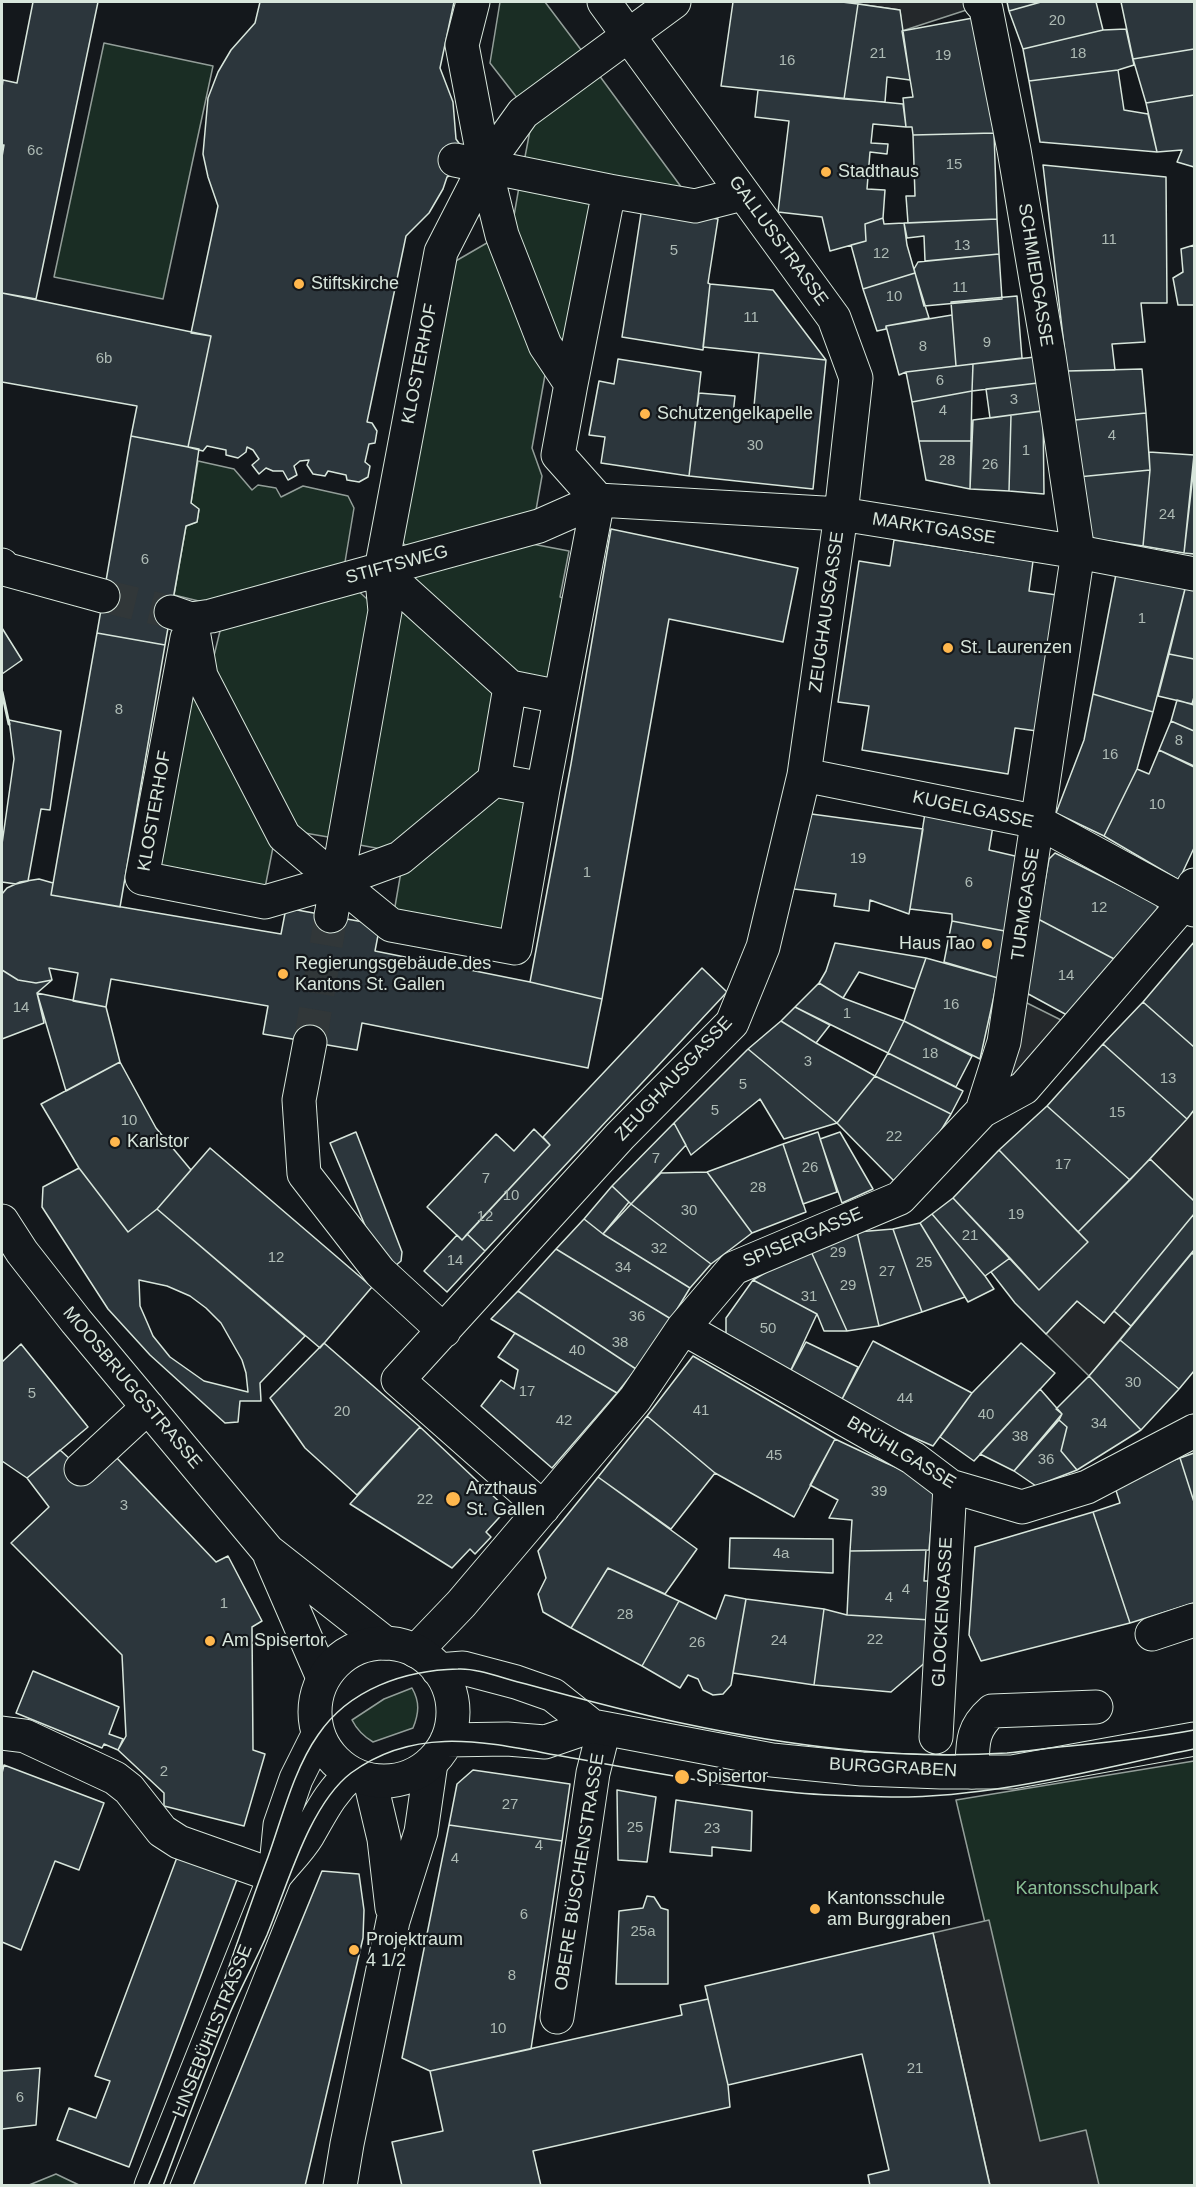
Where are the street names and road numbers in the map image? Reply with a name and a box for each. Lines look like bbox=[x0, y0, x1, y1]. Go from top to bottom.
street label: GALLUSSTRASSE bbox=[724, 172, 832, 310]
street label: SCHMIEDGASSE bbox=[1013, 202, 1057, 348]
street label: KLOSTERHOF bbox=[398, 302, 442, 426]
street label: MARKTGASSE bbox=[871, 509, 997, 549]
street label: ZEUGHAUSGASSE bbox=[805, 530, 849, 694]
street label: STIFTSWEG bbox=[343, 541, 451, 589]
street label: KLOSTERHOF bbox=[134, 749, 176, 873]
street label: KUGELGASSE bbox=[911, 787, 1035, 833]
street label: TURMGASSE bbox=[1007, 846, 1045, 962]
street label: ZEUGHAUSGASSE bbox=[611, 1012, 737, 1146]
street label: SPISERGASSE bbox=[740, 1203, 866, 1273]
street label: MOOSBRUGGSTRASSE bbox=[58, 1303, 206, 1473]
street label: BRÜHLGASSE bbox=[843, 1412, 959, 1494]
street label: GLOCKENGASSE bbox=[928, 1537, 958, 1687]
street label: OBERE BÜSCHENSTRASSE bbox=[551, 1752, 609, 1992]
street label: BURGGRABEN bbox=[829, 1754, 957, 1782]
street label: LINSEBÜHLSTRASSE bbox=[169, 1942, 257, 2120]

